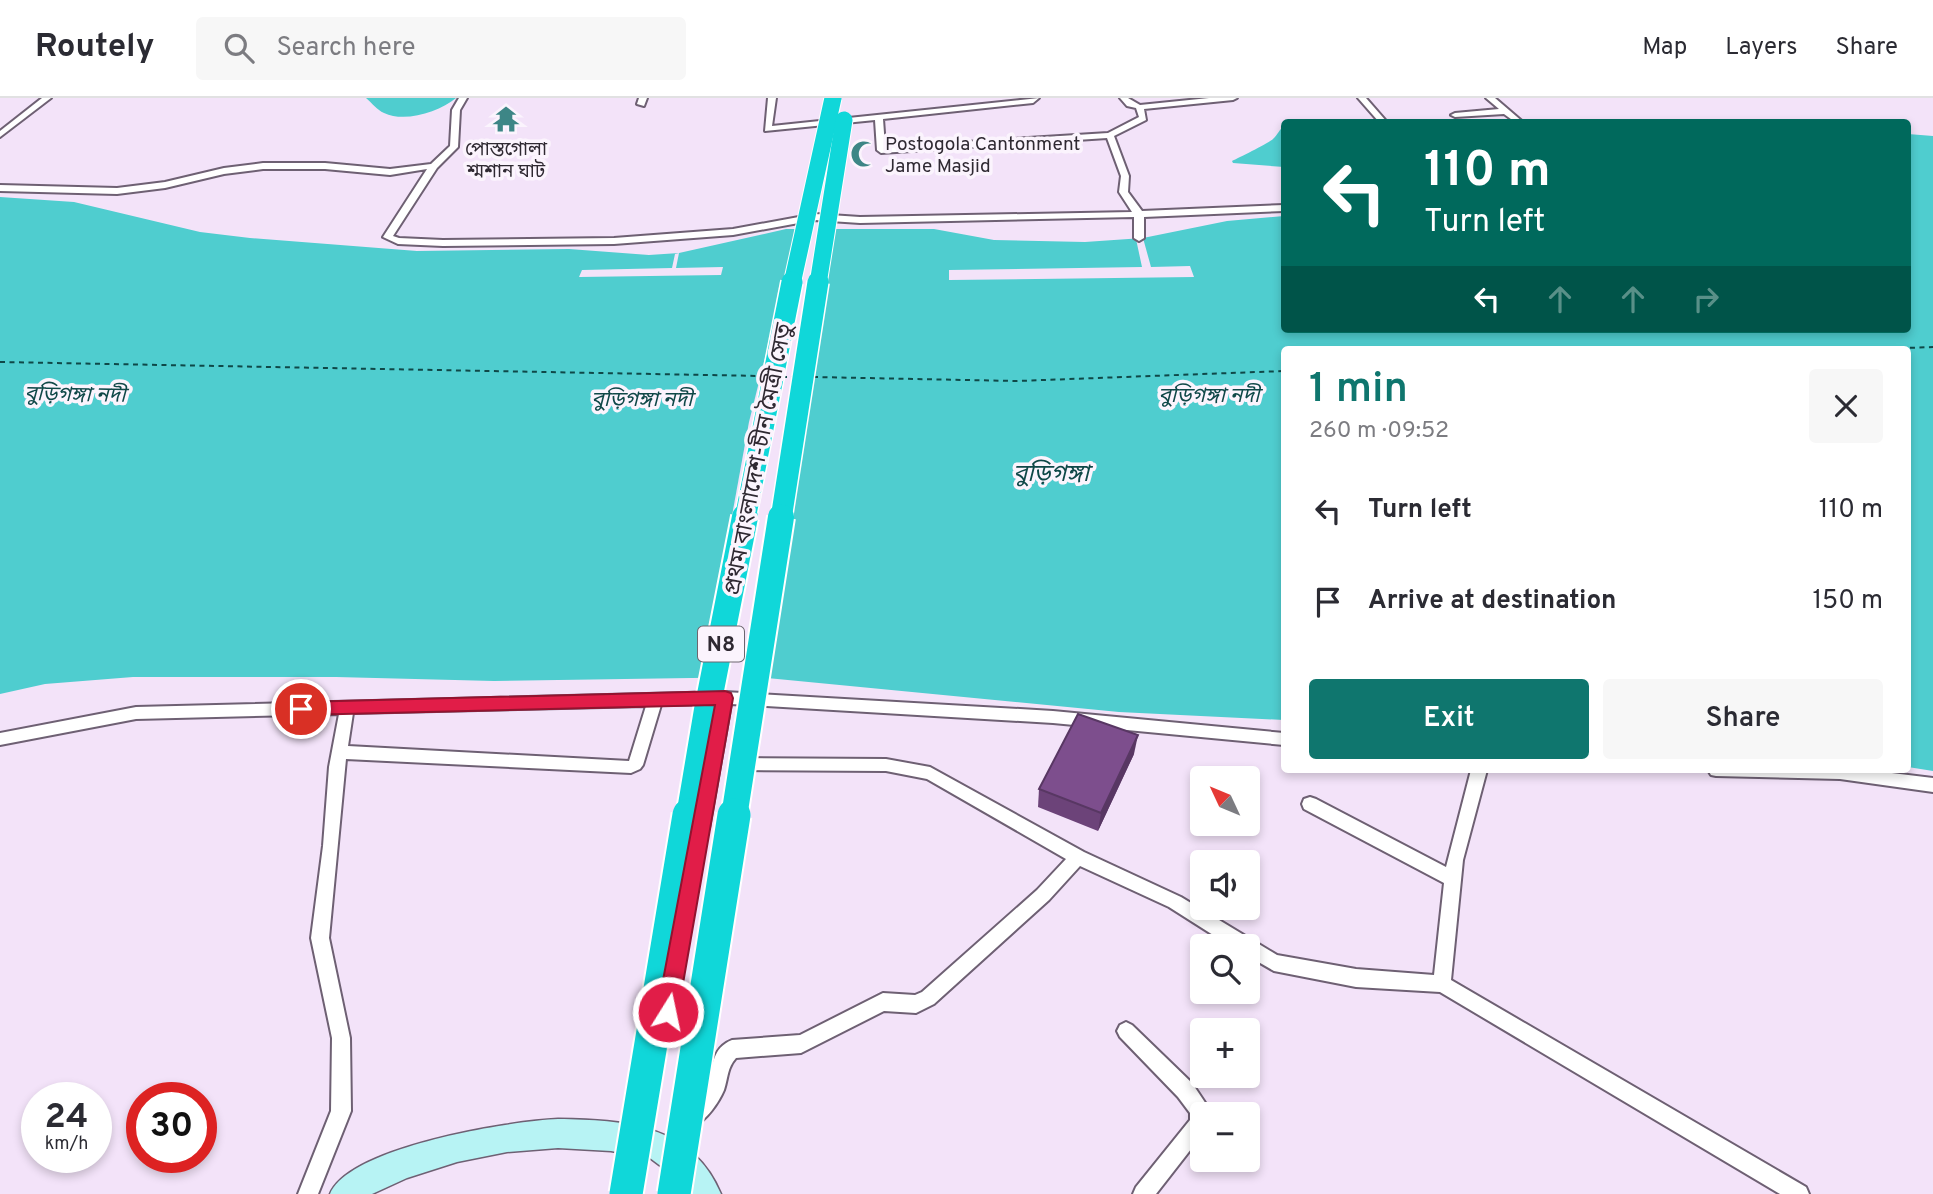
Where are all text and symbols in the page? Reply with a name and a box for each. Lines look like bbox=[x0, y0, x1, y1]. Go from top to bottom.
search box bbox=[196, 17, 686, 80]
text: Routely bbox=[35, 27, 154, 69]
icon: search bbox=[220, 29, 258, 67]
text: Search here bbox=[276, 32, 415, 65]
text: Map bbox=[1642, 33, 1687, 63]
text: Layers bbox=[1725, 33, 1797, 63]
text: Share bbox=[1835, 33, 1898, 63]
temple icon: পোস্তগোলা শ্মশান ঘাট bbox=[491, 104, 521, 134]
place label: Postogola Cantonment Jame Masjid bbox=[885, 133, 1080, 179]
place label: পোস্তগোলা শ্মশান ঘাট bbox=[465, 138, 548, 184]
mosque icon: Postogola Cantonment Jame Masjid bbox=[849, 139, 879, 169]
text: 110 m bbox=[1424, 142, 1551, 204]
icon: left bbox=[1309, 147, 1400, 238]
text: Turn left bbox=[1424, 203, 1545, 243]
icon: left bbox=[1468, 280, 1506, 318]
icon: ahead bbox=[1541, 280, 1579, 318]
icon: ahead bbox=[1614, 280, 1652, 318]
icon: right bbox=[1687, 280, 1725, 318]
street label: প্রথম বাংলাদেশ-চীন মৈত্রী সেতু bbox=[719, 320, 800, 598]
text: 1 min bbox=[1309, 364, 1408, 417]
button: close bbox=[1809, 369, 1883, 443]
water label: বুড়িগঙ্গা নদী bbox=[24, 380, 130, 410]
water label: বুড়িগঙ্গা নদী bbox=[1158, 382, 1264, 410]
water label: বুড়িগঙ্গা নদী bbox=[591, 386, 697, 414]
text: 260 m · 09:52 bbox=[1309, 417, 1449, 446]
water label: বুড়িগঙ্গা bbox=[1013, 459, 1094, 490]
icon: left bbox=[1309, 492, 1347, 530]
text: Turn left bbox=[1368, 494, 1472, 527]
text: 110 m bbox=[1819, 494, 1883, 527]
icon: arrive bbox=[1309, 583, 1347, 621]
text: Arrive at destination bbox=[1368, 585, 1616, 618]
text: 150 m bbox=[1812, 585, 1883, 618]
road number: N8 bbox=[698, 626, 744, 662]
pin bbox=[271, 679, 331, 739]
button: Exit bbox=[1309, 679, 1589, 759]
button: Share bbox=[1603, 679, 1883, 759]
icon: arrive bbox=[282, 690, 320, 728]
north arrow bbox=[1190, 766, 1260, 836]
map controls bbox=[1190, 766, 1260, 1172]
button: sound bbox=[1190, 850, 1260, 920]
button: search bbox=[1190, 934, 1260, 1004]
position arrow bbox=[631, 975, 705, 1049]
button: + bbox=[1190, 1018, 1260, 1088]
speed limit sign: 30 bbox=[126, 1082, 217, 1173]
text: 24 bbox=[45, 1096, 88, 1140]
button: − bbox=[1190, 1102, 1260, 1172]
text: km/h bbox=[45, 1133, 88, 1156]

